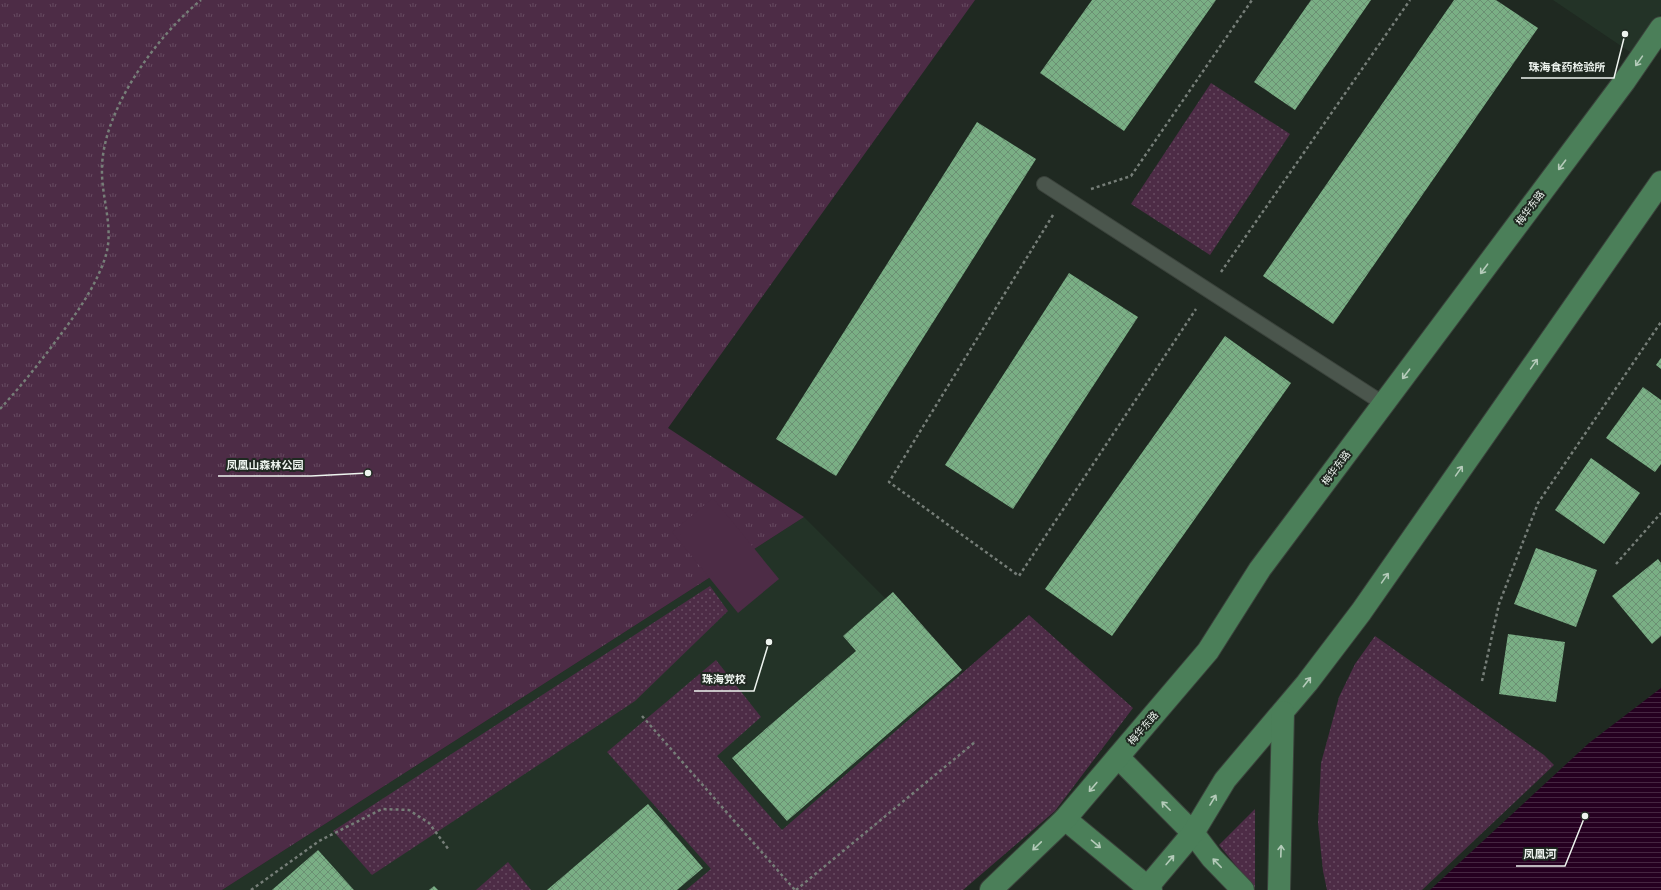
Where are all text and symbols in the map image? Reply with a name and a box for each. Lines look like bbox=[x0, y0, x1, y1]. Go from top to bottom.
callout: 珠海食药检验所 bbox=[1521, 55, 1614, 78]
one-way arrow bbox=[1635, 55, 1643, 66]
text: 珠海食药检验所 bbox=[1529, 61, 1606, 73]
one-way arrow bbox=[1558, 160, 1566, 171]
street label: 梅华东路 bbox=[1514, 189, 1546, 227]
one-way arrow bbox=[1480, 264, 1488, 275]
one-way arrow bbox=[1530, 359, 1538, 370]
one-way arrow bbox=[1402, 368, 1411, 379]
street label: 梅华东路 bbox=[1320, 449, 1352, 487]
callout: 凤凰山森林公园 bbox=[218, 453, 311, 476]
text: 凤凰山森林公园 bbox=[227, 459, 304, 471]
one-way arrow bbox=[1455, 466, 1463, 477]
one-way arrow bbox=[1381, 572, 1389, 583]
callout: 珠海党校 bbox=[694, 668, 754, 691]
text: 珠海党校 bbox=[702, 673, 746, 685]
one-way arrow bbox=[1303, 676, 1312, 687]
street label: 梅华东路 bbox=[1126, 709, 1160, 747]
one-way arrow bbox=[1088, 782, 1097, 792]
one-way arrow bbox=[1210, 794, 1218, 806]
one-way arrow bbox=[1161, 801, 1171, 810]
one-way arrow bbox=[1090, 839, 1101, 848]
one-way arrow bbox=[1032, 841, 1042, 851]
callout: 凤凰河 bbox=[1516, 843, 1565, 866]
one-way arrow bbox=[1277, 845, 1284, 858]
text: 凤凰河 bbox=[1524, 848, 1557, 860]
one-way arrow bbox=[1166, 855, 1175, 866]
one-way arrow bbox=[1212, 858, 1222, 868]

